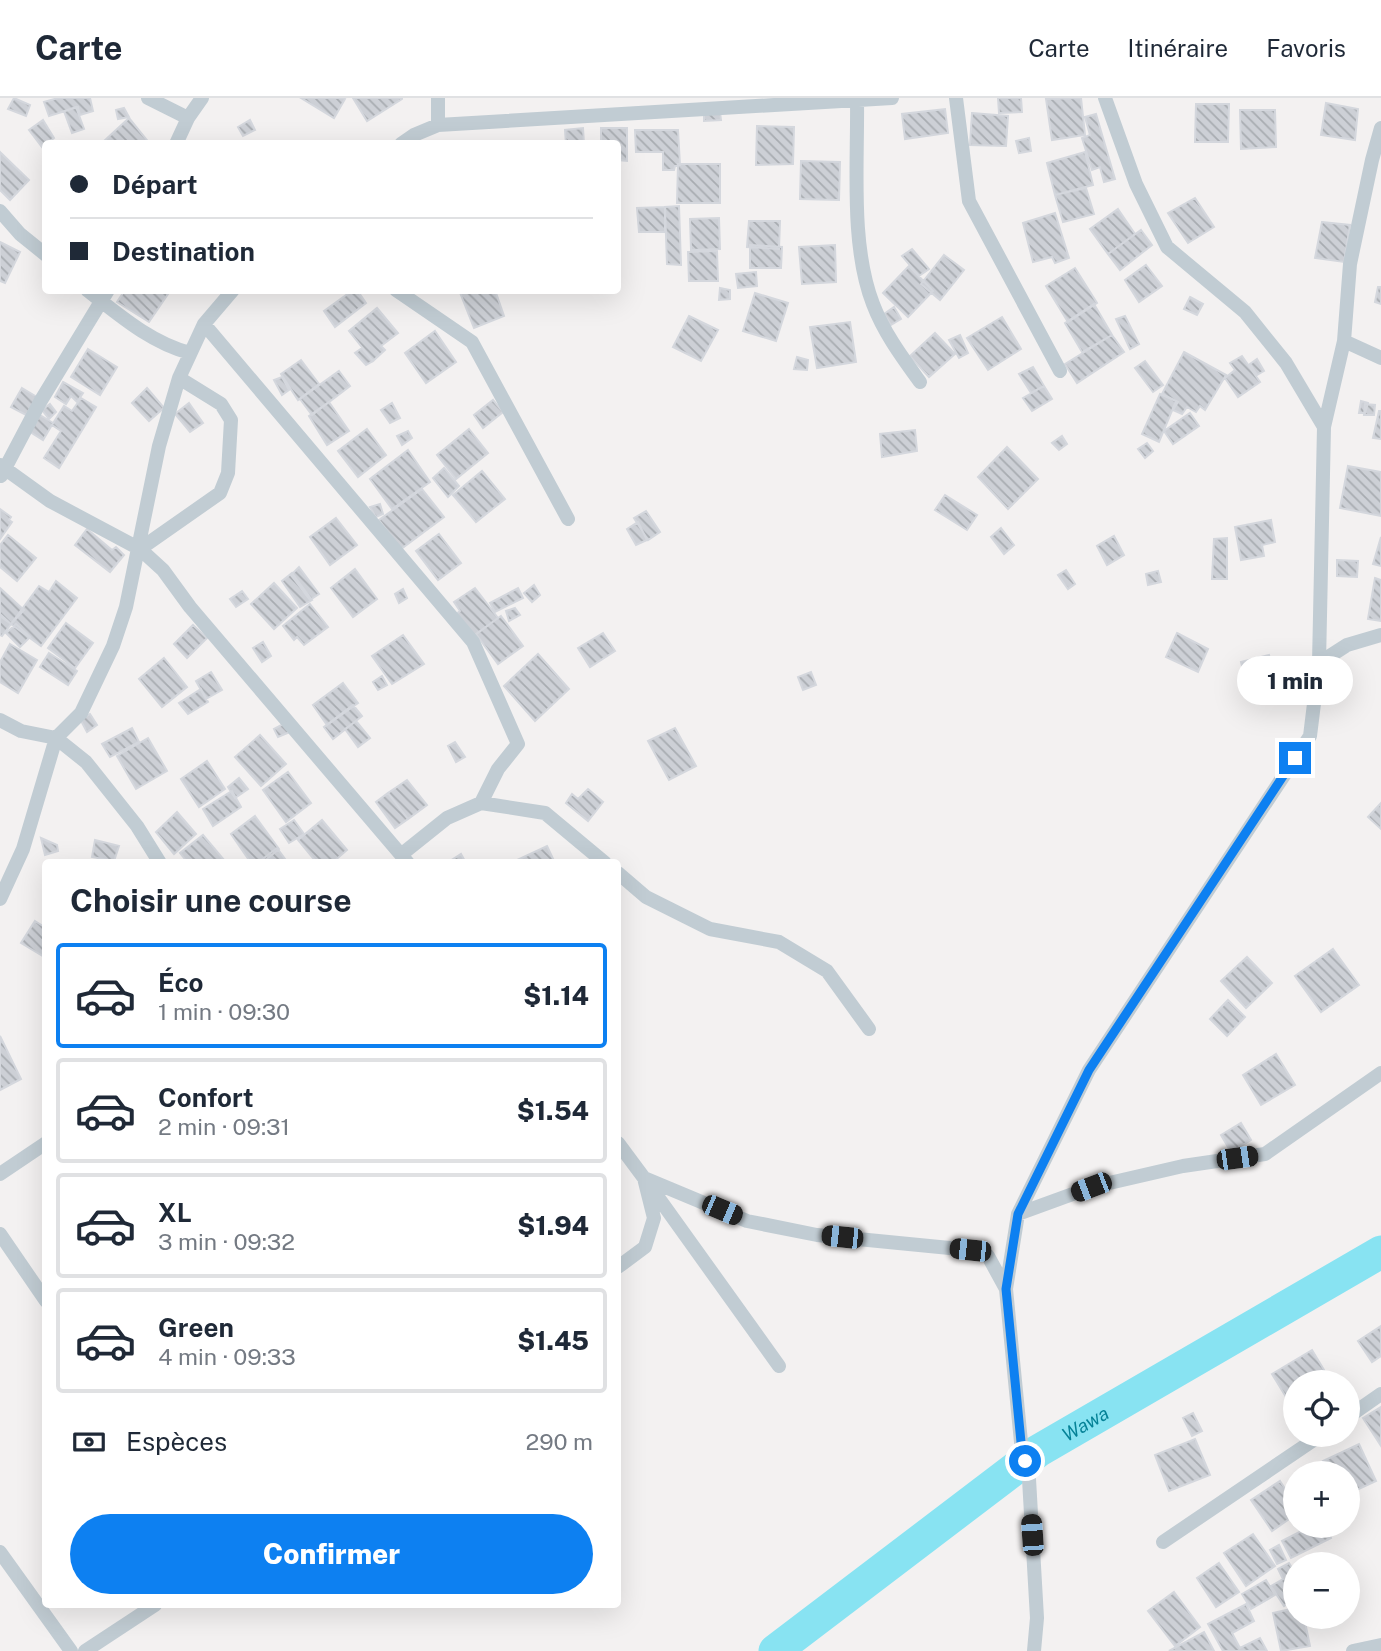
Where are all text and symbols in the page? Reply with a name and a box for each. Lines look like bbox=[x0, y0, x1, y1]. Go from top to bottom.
text: Carte bbox=[35, 29, 123, 67]
text: Carte bbox=[1028, 34, 1090, 62]
text: Itinéraire bbox=[1128, 34, 1228, 62]
text: Favoris bbox=[1266, 34, 1346, 62]
text: Départ bbox=[112, 169, 198, 200]
text: Destination bbox=[112, 236, 255, 267]
callout: 1 min bbox=[1237, 656, 1353, 706]
text: 1 min bbox=[1267, 667, 1323, 694]
route end bbox=[1279, 742, 1311, 774]
text: Choisir une course bbox=[70, 882, 352, 919]
icon: car bbox=[74, 964, 137, 1027]
text: Éco bbox=[158, 967, 204, 998]
text: $1.14 bbox=[523, 980, 589, 1011]
text: 1 min · 09:30 bbox=[158, 998, 290, 1025]
icon: car bbox=[74, 1079, 137, 1142]
text: Confort bbox=[158, 1082, 254, 1113]
text: $1.54 bbox=[517, 1095, 589, 1126]
text: 2 min · 09:31 bbox=[158, 1113, 290, 1140]
car bbox=[1215, 1145, 1260, 1171]
car bbox=[1068, 1170, 1115, 1204]
car bbox=[699, 1192, 746, 1228]
icon: car bbox=[74, 1194, 137, 1257]
text: XL bbox=[158, 1197, 192, 1228]
text: $1.94 bbox=[517, 1210, 589, 1241]
car bbox=[821, 1224, 864, 1250]
text: 3 min · 09:32 bbox=[158, 1228, 295, 1255]
car bbox=[949, 1237, 992, 1263]
icon: car bbox=[74, 1309, 137, 1372]
text: Green bbox=[158, 1312, 234, 1343]
text: $1.45 bbox=[517, 1325, 589, 1356]
text: 4 min · 09:33 bbox=[158, 1343, 296, 1370]
map controls bbox=[1283, 1370, 1360, 1629]
button: locate bbox=[1283, 1370, 1360, 1447]
water label: Wawa bbox=[1058, 1401, 1112, 1446]
icon: cash bbox=[70, 1423, 108, 1461]
text: Espèces bbox=[126, 1426, 227, 1457]
text: 290 m bbox=[526, 1428, 593, 1455]
route start bbox=[1009, 1445, 1041, 1477]
button: + bbox=[1283, 1461, 1360, 1538]
car bbox=[1021, 1513, 1044, 1557]
button: Confirmer bbox=[70, 1514, 593, 1594]
button: − bbox=[1283, 1552, 1360, 1629]

